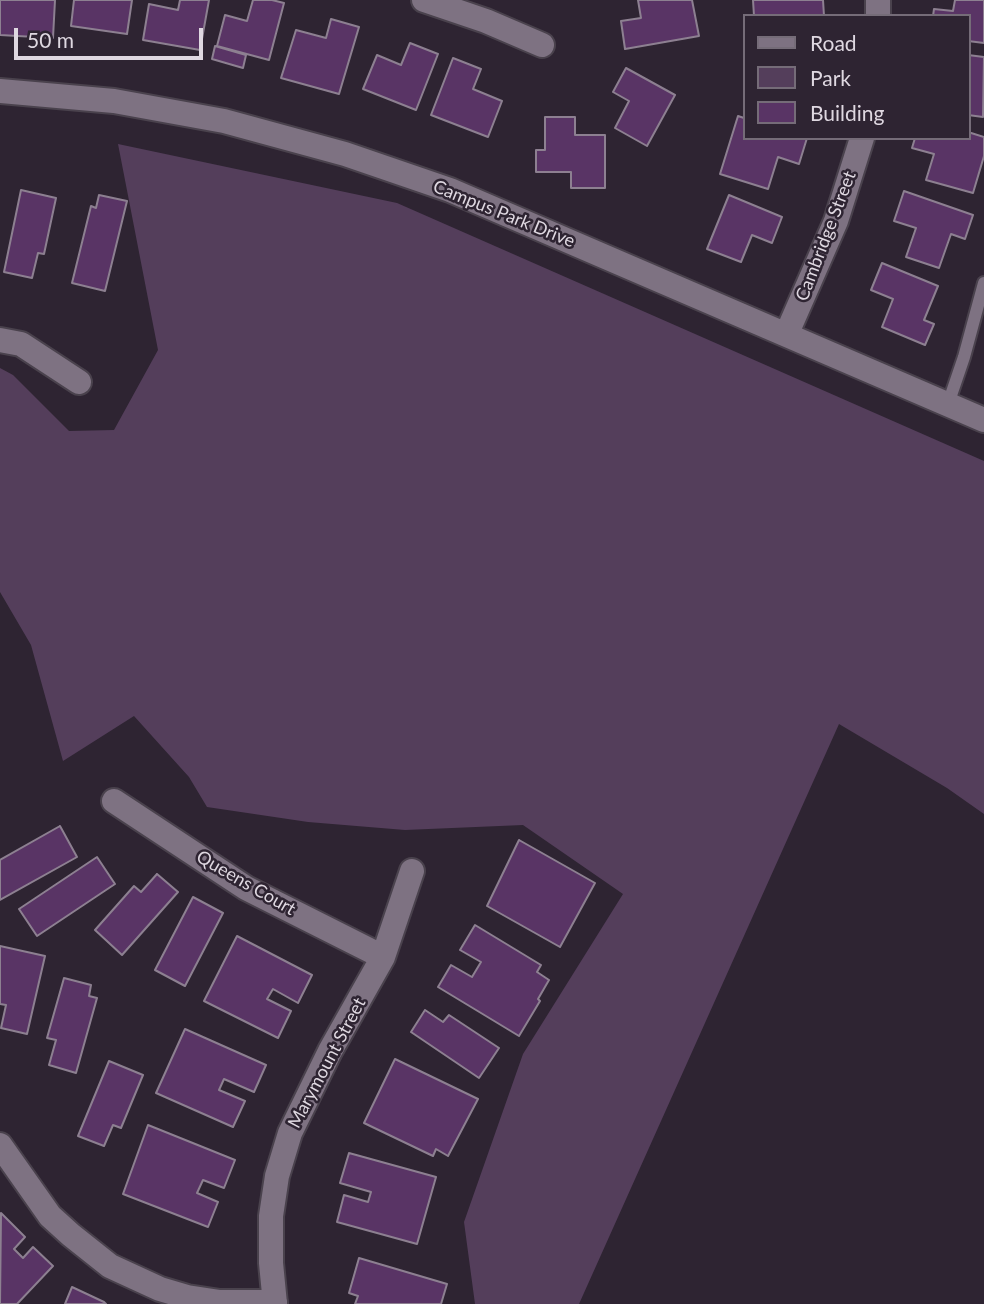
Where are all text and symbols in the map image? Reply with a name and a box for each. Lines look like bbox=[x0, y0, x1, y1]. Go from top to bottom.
scale bar bbox=[18, 14, 206, 58]
legend bbox=[743, 14, 970, 140]
text: 50 m bbox=[27, 27, 74, 52]
text: Road bbox=[810, 30, 857, 55]
text: Park bbox=[810, 65, 851, 90]
text: Building bbox=[810, 100, 885, 125]
street label: Cambridge Street bbox=[791, 168, 861, 304]
street label: Campus Park Drive bbox=[430, 176, 578, 252]
street label: Queens Court bbox=[193, 846, 299, 920]
street label: Marymount Street bbox=[284, 994, 370, 1132]

